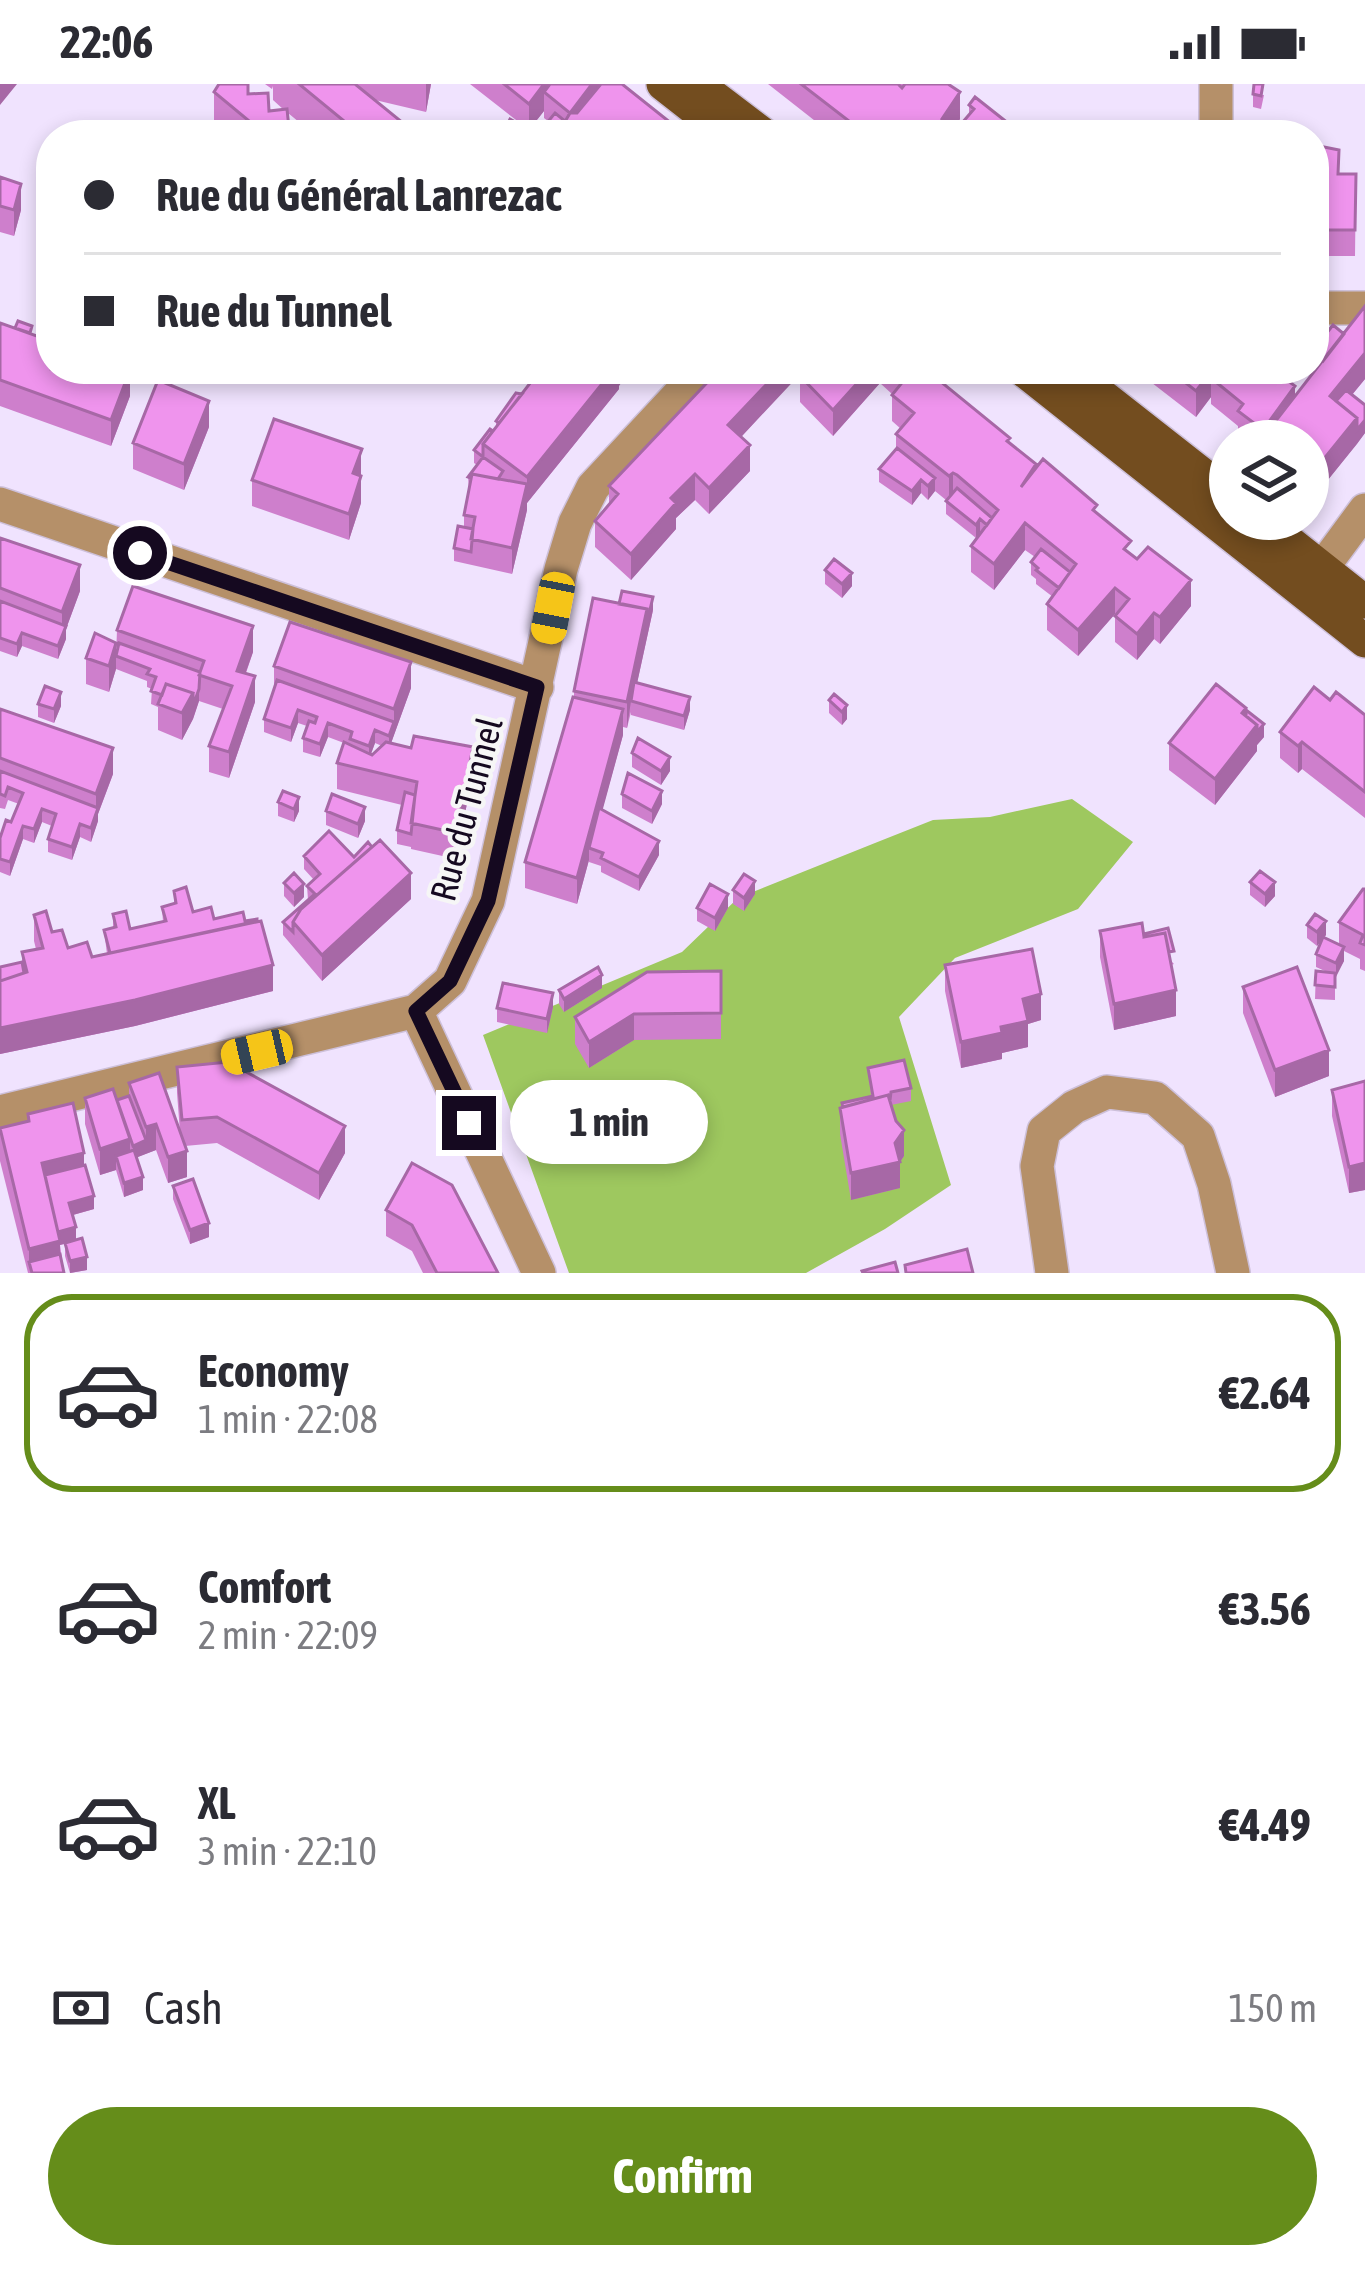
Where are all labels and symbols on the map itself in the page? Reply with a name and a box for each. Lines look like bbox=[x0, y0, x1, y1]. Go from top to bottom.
route start bbox=[113, 526, 167, 580]
car bbox=[528, 569, 578, 647]
street label: Rue du Tunnel bbox=[421, 712, 511, 905]
car bbox=[218, 1026, 296, 1078]
callout: 1 min bbox=[511, 1081, 709, 1165]
route end bbox=[442, 1096, 496, 1150]

